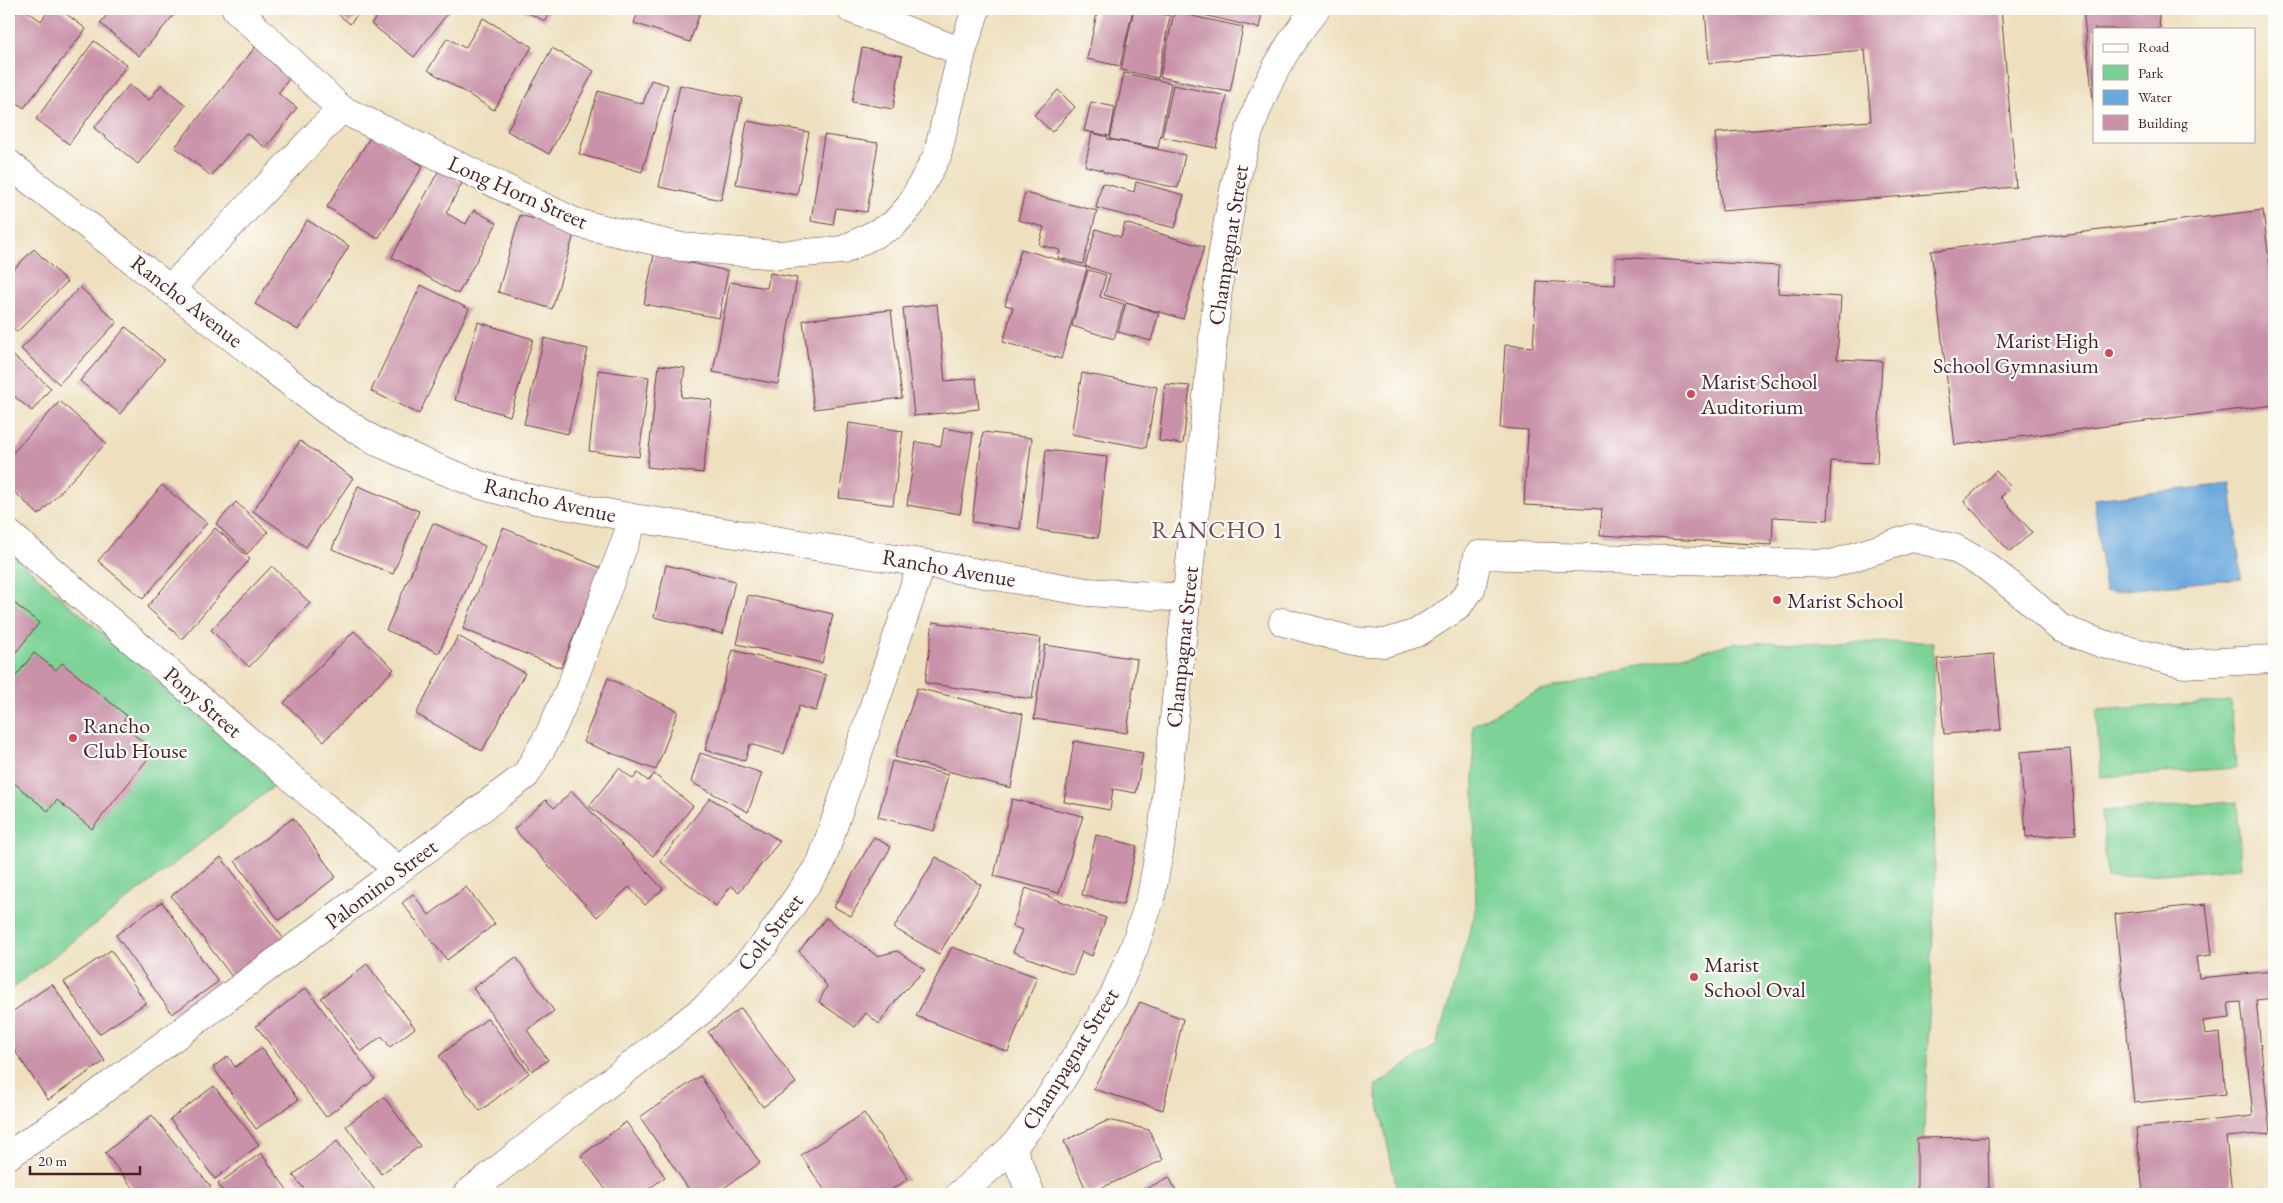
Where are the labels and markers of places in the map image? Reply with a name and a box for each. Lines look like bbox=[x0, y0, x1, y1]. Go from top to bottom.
place label: Marist High School Gymnasium bbox=[1933, 326, 2099, 380]
marker: Marist High School Gymnasium bbox=[2103, 347, 2115, 359]
place label: Marist School Auditorium bbox=[1700, 367, 1818, 421]
marker: Marist School Auditorium bbox=[1685, 388, 1697, 400]
place label: Marist School bbox=[1787, 586, 1904, 615]
marker: Marist School bbox=[1771, 594, 1783, 606]
place label: Rancho Club House bbox=[83, 711, 188, 765]
marker: Rancho Club House bbox=[67, 732, 79, 744]
place label: Marist School Oval bbox=[1704, 950, 1806, 1004]
marker: Marist School Oval bbox=[1688, 971, 1700, 983]

